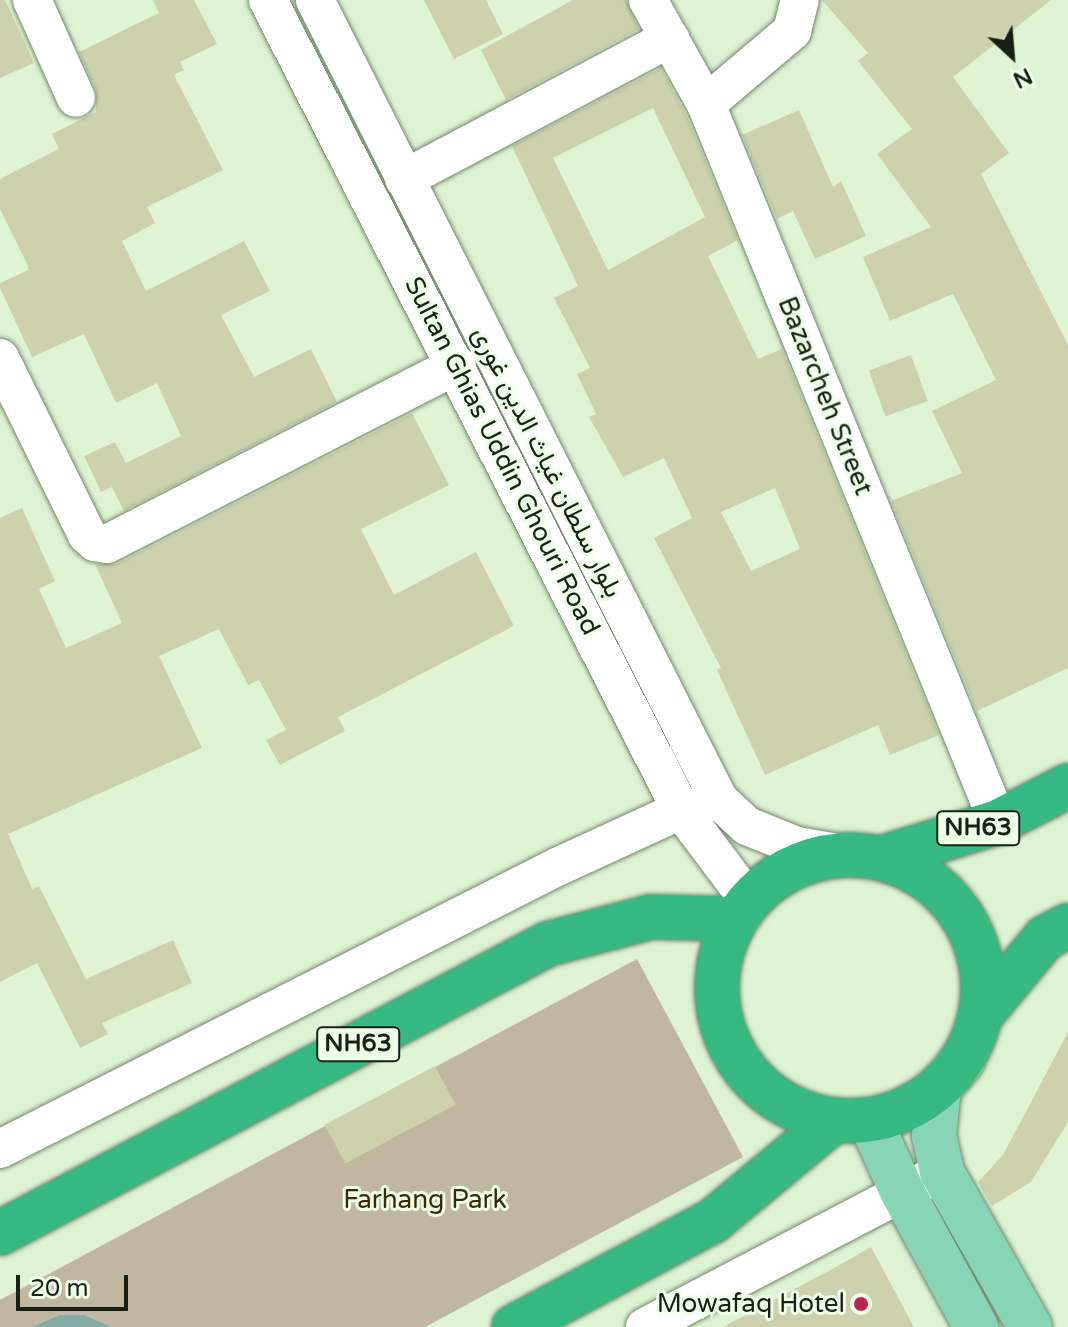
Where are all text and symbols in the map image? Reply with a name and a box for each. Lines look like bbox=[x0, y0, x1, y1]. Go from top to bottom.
north arrow bbox=[972, 16, 1052, 96]
text: N bbox=[1009, 62, 1036, 93]
street label: Sultan Ghias Uddin Ghouri Road bbox=[398, 272, 606, 640]
street label: Bazarcheh Street bbox=[771, 292, 879, 500]
street label: بلوار سلطان غیاث الدین غوری bbox=[465, 321, 629, 603]
road number: NH63 bbox=[936, 808, 1020, 848]
road number: NH63 bbox=[316, 1024, 400, 1064]
park label: Farhang Park bbox=[343, 1184, 507, 1216]
scale bar bbox=[20, 1259, 132, 1309]
text: 20 m bbox=[30, 1274, 88, 1303]
place label: Mowafaq Hotel bbox=[657, 1288, 845, 1320]
marker: Mowafaq Hotel bbox=[852, 1295, 870, 1313]

